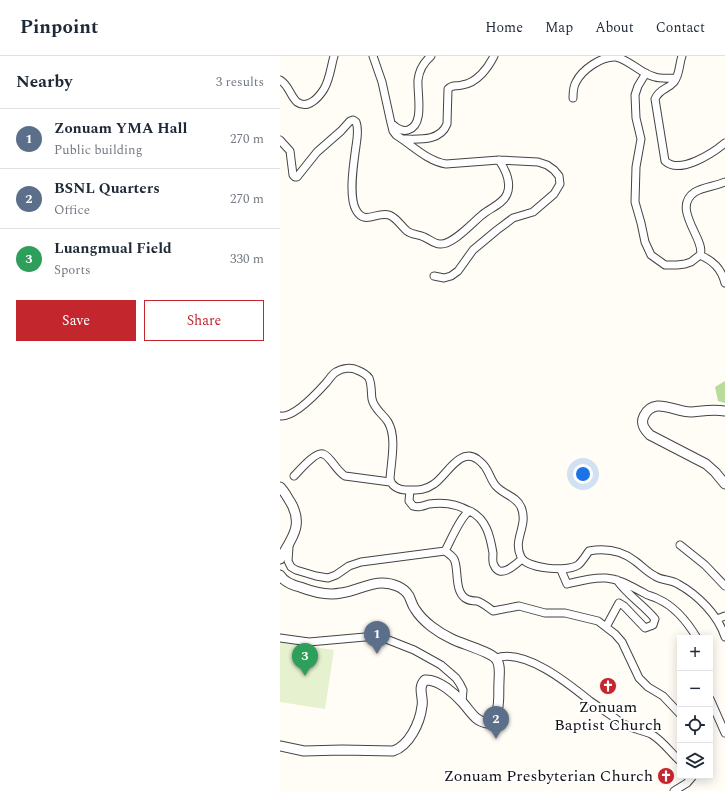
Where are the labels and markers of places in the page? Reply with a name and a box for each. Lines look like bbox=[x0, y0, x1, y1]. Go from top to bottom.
pin: 1 bbox=[364, 621, 390, 654]
pin: 3 bbox=[292, 643, 318, 676]
church icon: Zonuam Baptist Church bbox=[598, 676, 618, 696]
place label: Zonuam Baptist Church bbox=[554, 695, 662, 737]
pin: 2 bbox=[483, 706, 509, 739]
place label: Zonuam Presbyterian Church bbox=[444, 764, 653, 788]
church icon: Zonuam Presbyterian Church bbox=[656, 766, 676, 786]

